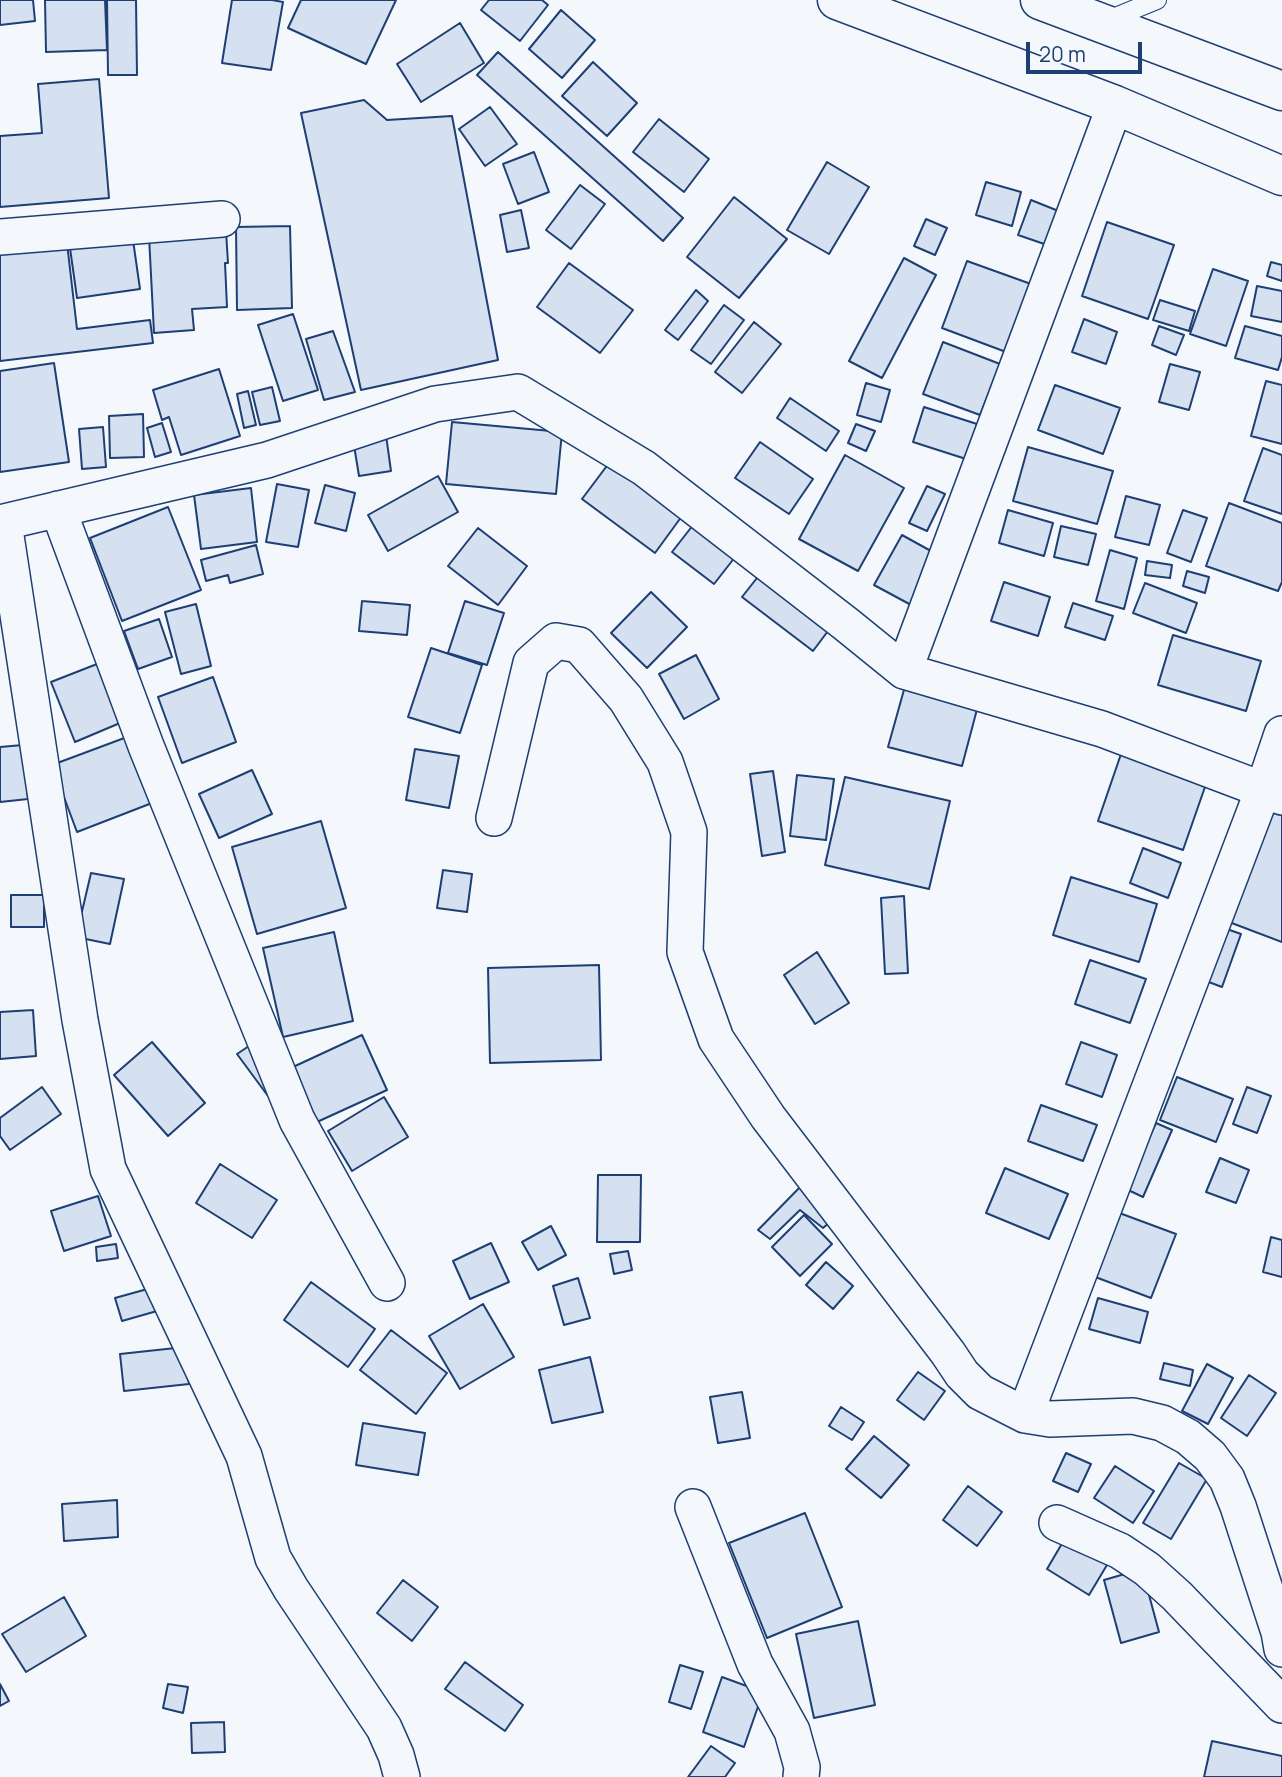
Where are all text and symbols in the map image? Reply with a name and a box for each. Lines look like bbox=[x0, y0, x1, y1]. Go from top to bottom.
scale bar bbox=[1030, 28, 1146, 72]
text: 20 m bbox=[1039, 40, 1086, 68]

